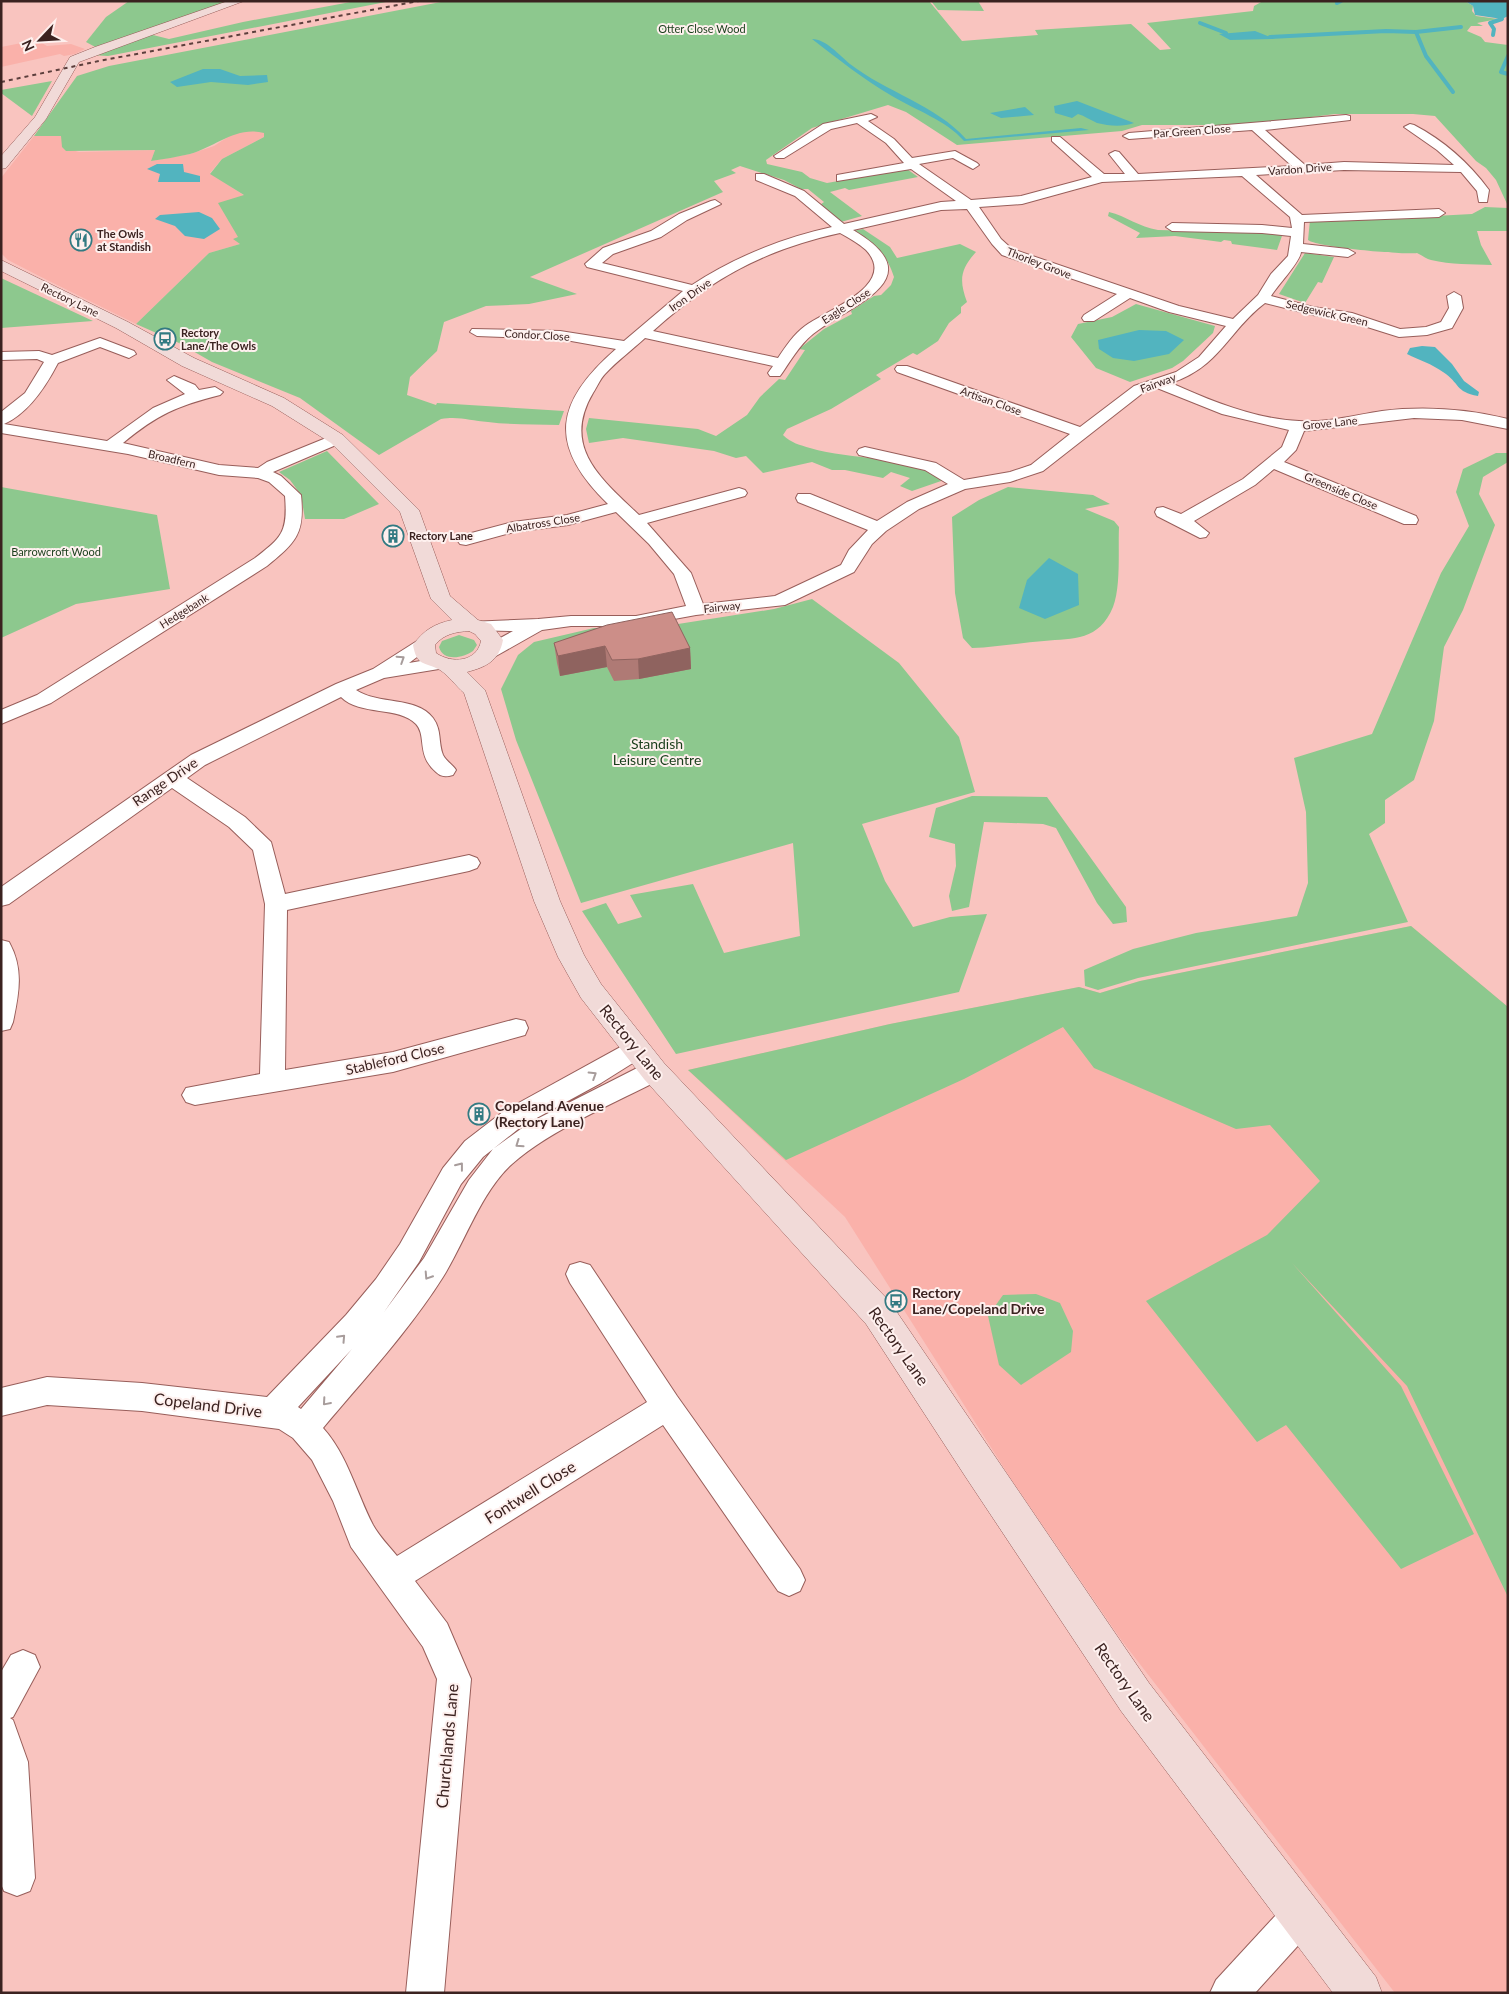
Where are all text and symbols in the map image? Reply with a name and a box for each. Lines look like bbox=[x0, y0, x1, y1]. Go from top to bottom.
north arrow bbox=[15, 15, 65, 65]
park label: Otter Close Wood bbox=[658, 22, 746, 35]
text: N bbox=[18, 37, 38, 54]
street label: Par Green Close bbox=[1153, 121, 1231, 140]
street label: Vardon Drive bbox=[1268, 160, 1332, 177]
place label: The Owls at Standish bbox=[97, 227, 151, 253]
restaurant icon: The Owls at Standish bbox=[69, 228, 93, 252]
street label: Thorley Grove bbox=[1005, 244, 1074, 281]
street label: Iron Drive bbox=[666, 275, 713, 314]
street label: Rectory Lane bbox=[39, 280, 102, 319]
street label: Eagle Close bbox=[819, 285, 873, 326]
street label: Sedgewick Green bbox=[1285, 297, 1369, 328]
place label: Rectory Lane/The Owls bbox=[181, 326, 256, 352]
street label: Condor Close bbox=[504, 326, 570, 343]
bus stop icon: Rectory Lane/The Owls bbox=[153, 327, 177, 351]
street label: Fairway bbox=[1138, 370, 1178, 395]
street label: Artisan Close bbox=[959, 383, 1024, 418]
street label: Grove Lane bbox=[1302, 413, 1358, 432]
street label: Broadfern bbox=[147, 447, 197, 470]
street label: Greenside Close bbox=[1303, 469, 1380, 512]
street label: Albatross Close bbox=[505, 510, 581, 535]
building icon: Rectory Lane bbox=[381, 524, 405, 548]
place label: Rectory Lane bbox=[409, 529, 473, 542]
park label: Barrowcroft Wood bbox=[11, 545, 101, 558]
street label: Hedgebank bbox=[157, 590, 211, 631]
street label: Fairway bbox=[703, 598, 741, 615]
one-way arrow bbox=[396, 656, 405, 665]
park label: Standish Leisure Centre bbox=[613, 735, 701, 768]
street label: Range Drive bbox=[129, 754, 201, 810]
street label: Rectory Lane bbox=[596, 1000, 669, 1083]
street label: Stableford Close bbox=[344, 1039, 446, 1078]
one-way arrow bbox=[587, 1072, 596, 1082]
place label: Copeland Avenue (Rectory Lane) bbox=[495, 1097, 605, 1130]
building icon: Copeland Avenue (Rectory Lane) bbox=[467, 1102, 491, 1126]
one-way arrow bbox=[515, 1138, 524, 1147]
one-way arrow bbox=[454, 1162, 463, 1172]
one-way arrow bbox=[425, 1271, 434, 1280]
place label: Rectory Lane/Copeland Drive bbox=[912, 1284, 1045, 1317]
bus stop icon: Rectory Lane/Copeland Drive bbox=[884, 1289, 908, 1313]
street label: Rectory Lane bbox=[865, 1303, 933, 1389]
one-way arrow bbox=[336, 1335, 345, 1344]
street label: Copeland Drive bbox=[153, 1388, 263, 1421]
one-way arrow bbox=[323, 1397, 332, 1406]
street label: Fontwell Close bbox=[481, 1456, 579, 1527]
street label: Rectory Lane bbox=[1091, 1639, 1159, 1725]
street label: Churchlands Lane bbox=[432, 1683, 461, 1809]

